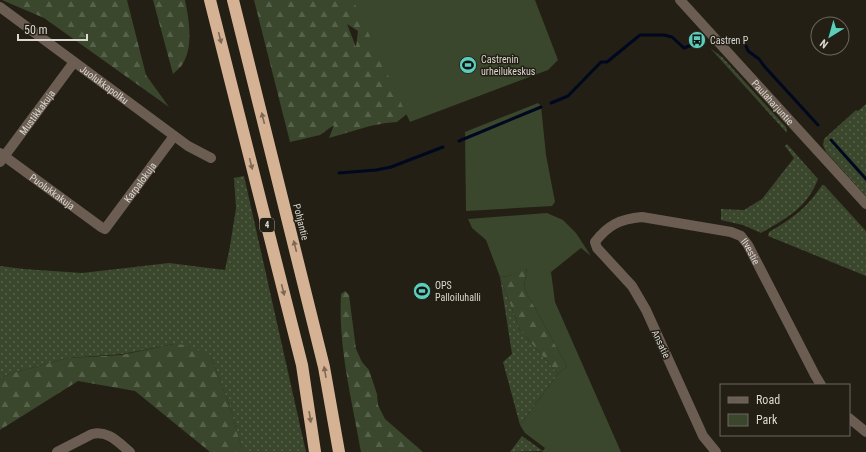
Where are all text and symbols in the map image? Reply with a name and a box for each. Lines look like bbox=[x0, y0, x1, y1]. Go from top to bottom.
scale bar bbox=[18, 16, 87, 42]
north arrow bbox=[810, 16, 850, 56]
text: 50 m bbox=[24, 23, 48, 37]
bus stop icon: Castren P bbox=[687, 30, 707, 50]
one-way arrow bbox=[217, 32, 223, 44]
place label: Castren P bbox=[710, 35, 749, 46]
text: N bbox=[817, 36, 831, 51]
place label: Castrenin urheilukeskus bbox=[481, 54, 536, 77]
sports icon: Castrenin urheilukeskus bbox=[458, 55, 478, 75]
street label: Juolukkapolku bbox=[78, 63, 131, 106]
street label: Paulaharjuntie bbox=[750, 77, 796, 127]
street label: Mustikkakuja bbox=[17, 88, 57, 137]
one-way arrow bbox=[259, 111, 265, 124]
one-way arrow bbox=[249, 158, 255, 170]
street label: Karpalokuja bbox=[121, 160, 158, 204]
street label: Puolukkakuja bbox=[28, 171, 77, 212]
street label: Pohjantie bbox=[291, 203, 311, 242]
road number: 4 bbox=[260, 218, 274, 232]
street label: Ilvestie bbox=[739, 236, 763, 266]
one-way arrow bbox=[291, 240, 297, 252]
place label: OPS Palloiluhalli bbox=[435, 280, 481, 303]
sports icon: OPS Palloiluhalli bbox=[412, 281, 432, 301]
one-way arrow bbox=[280, 284, 286, 296]
street label: Ansatie bbox=[650, 328, 672, 360]
one-way arrow bbox=[322, 366, 328, 378]
legend bbox=[720, 384, 850, 436]
text: Road bbox=[756, 393, 780, 407]
one-way arrow bbox=[307, 411, 313, 423]
text: Park bbox=[756, 413, 778, 427]

